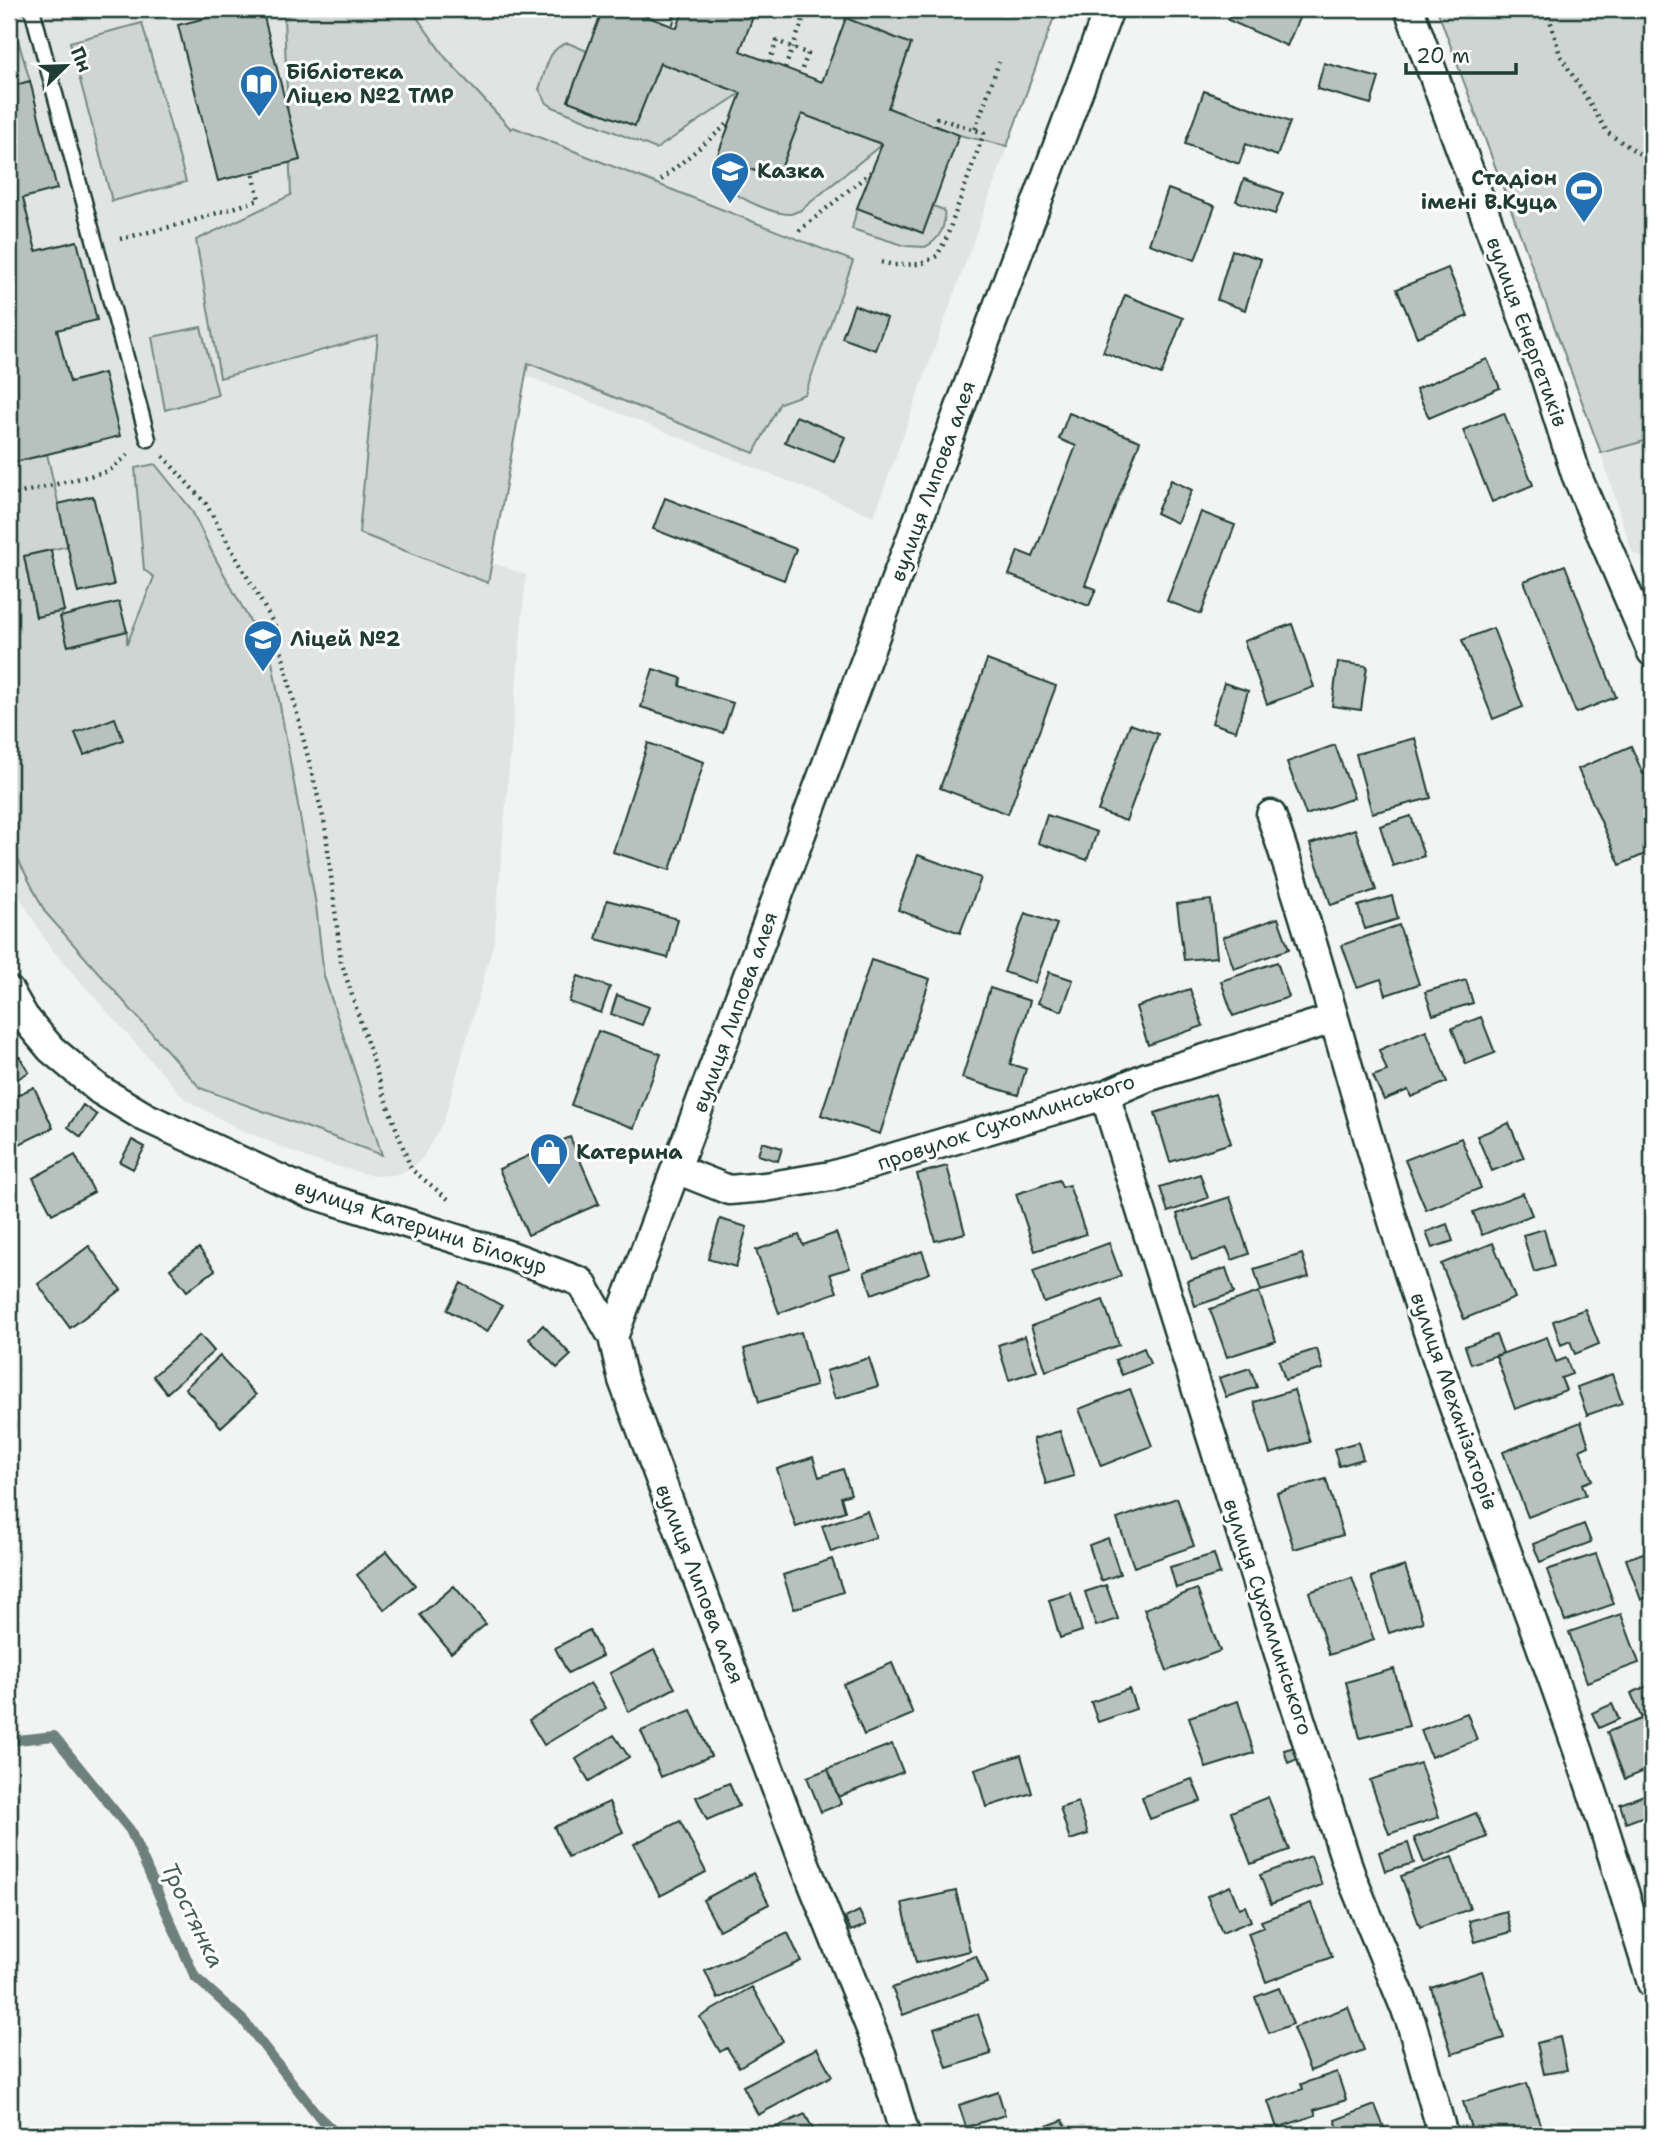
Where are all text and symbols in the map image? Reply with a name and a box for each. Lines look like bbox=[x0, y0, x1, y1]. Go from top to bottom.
north arrow bbox=[32, 32, 102, 102]
scale bar bbox=[1406, 32, 1516, 76]
text: 20 m bbox=[1416, 42, 1470, 70]
text: Пн bbox=[65, 43, 98, 76]
place label: Бібліотека Ліцею №2 ТМР bbox=[286, 58, 454, 110]
library icon: Бібліотека Ліцею №2 ТМР bbox=[238, 63, 280, 118]
school or university icon: Казка bbox=[709, 150, 751, 205]
place label: Казка bbox=[757, 157, 825, 185]
place label: Стадіон імені В.Куца bbox=[1421, 164, 1558, 216]
sports icon: Стадіон імені В.Куца bbox=[1563, 169, 1605, 224]
street label: вулиця Енергетиків bbox=[1480, 233, 1574, 431]
street label: вулиця Липова алея bbox=[884, 377, 982, 585]
school or university icon: Ліцей №2 bbox=[242, 618, 284, 673]
place label: Ліцей №2 bbox=[290, 625, 401, 653]
street label: вулиця Липова алея bbox=[686, 908, 784, 1116]
street label: провулок Сухомлинського bbox=[873, 1067, 1139, 1177]
shop icon: Катерина bbox=[528, 1131, 570, 1186]
place label: Катерина bbox=[576, 1138, 683, 1166]
street label: вулиця Катерини Білокур bbox=[291, 1173, 551, 1281]
street label: вулиця Механізаторів bbox=[1404, 1289, 1504, 1513]
street label: вулиця Липова алея bbox=[649, 1480, 751, 1688]
street label: вулиця Сухомлинського bbox=[1216, 1495, 1320, 1739]
water label: Тростянка bbox=[155, 1857, 231, 1973]

